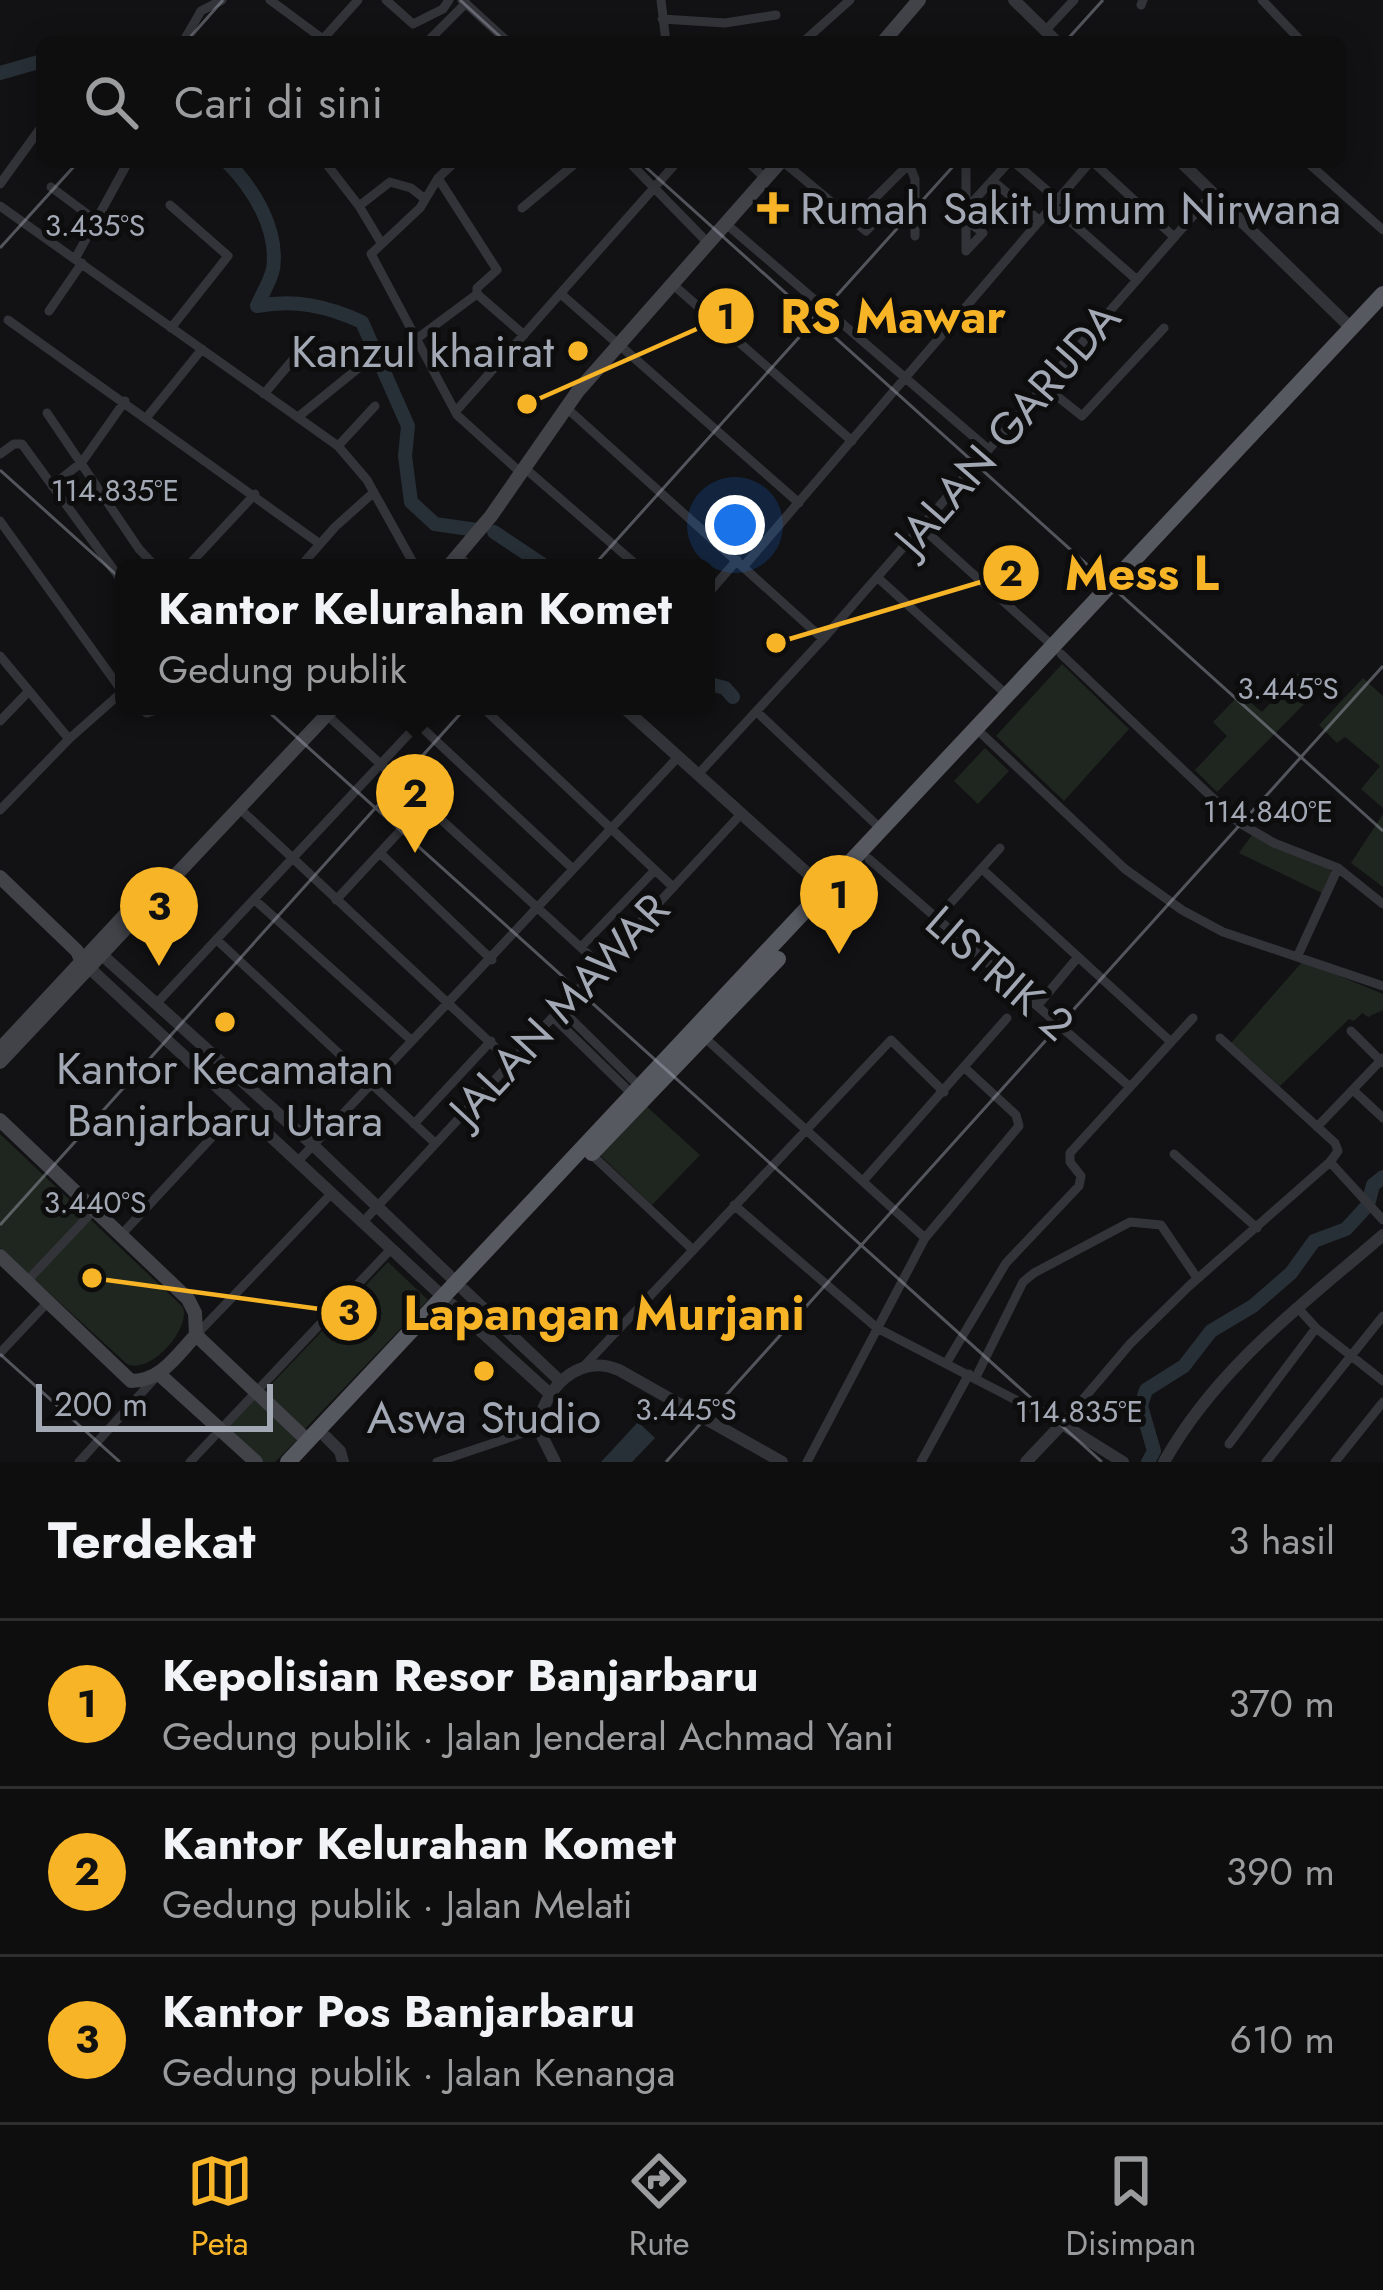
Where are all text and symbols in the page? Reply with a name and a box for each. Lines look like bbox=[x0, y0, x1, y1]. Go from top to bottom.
search box bbox=[36, 36, 1347, 168]
icon: search bbox=[78, 69, 144, 135]
text: Cari di sini bbox=[174, 70, 383, 135]
place label: Rumah Sakit Umum Nirwana bbox=[800, 176, 1341, 241]
marker: Rumah Sakit Umum Nirwana bbox=[757, 192, 789, 224]
text: 3.435°S bbox=[45, 204, 145, 247]
callout: RS Mawar bbox=[696, 274, 1030, 358]
text: RS Mawar bbox=[780, 282, 1006, 351]
street label: JALAN GARUDA bbox=[876, 288, 1136, 573]
text: 1 bbox=[717, 290, 735, 342]
place label: Kanzul khairat bbox=[291, 319, 554, 384]
marker: Kanzul khairat bbox=[565, 338, 591, 364]
text: 114.835°E bbox=[51, 469, 179, 512]
your location bbox=[705, 495, 765, 555]
callout: Mess L bbox=[981, 531, 1242, 615]
text: Mess L bbox=[1065, 539, 1220, 608]
text: 2 bbox=[999, 547, 1023, 599]
popup bbox=[115, 559, 715, 715]
text: Kantor Kelurahan Komet bbox=[158, 576, 672, 641]
text: Gedung publik bbox=[158, 641, 407, 698]
text: 3.445°S bbox=[1237, 667, 1339, 710]
pin: 2 bbox=[376, 754, 454, 853]
text: 114.840°E bbox=[1203, 790, 1333, 833]
pin: 1 bbox=[800, 855, 878, 954]
pin: 3 bbox=[120, 867, 198, 966]
street label: JALAN MAWAR bbox=[431, 879, 684, 1144]
street label: LISTRIK 2 bbox=[911, 891, 1088, 1056]
marker: Kantor Kecamatan Banjarbaru Utara bbox=[212, 1009, 238, 1035]
place label: Kantor Kecamatan Banjarbaru Utara bbox=[56, 1036, 394, 1153]
text: 3.440°S bbox=[44, 1181, 146, 1224]
callout: Lapangan Murjani bbox=[319, 1271, 829, 1355]
text: Lapangan Murjani bbox=[403, 1279, 805, 1348]
text: 3 bbox=[338, 1286, 360, 1338]
marker: Aswa Studio bbox=[471, 1358, 497, 1384]
scale bar bbox=[36, 1378, 273, 1431]
text: 200 m bbox=[54, 1381, 148, 1428]
place label: Aswa Studio bbox=[367, 1385, 601, 1450]
text: 3.445°S bbox=[635, 1388, 737, 1431]
text: 114.835°E bbox=[1015, 1390, 1143, 1433]
text: Terdekat bbox=[48, 1503, 256, 1577]
text: 3 hasil bbox=[1228, 1512, 1335, 1569]
text: Kepolisian Resor Banjarbaru bbox=[162, 1643, 759, 1708]
text: 1 bbox=[77, 1675, 97, 1732]
text: 370 m bbox=[1228, 1675, 1335, 1732]
text: Gedung publik · Jalan Jenderal Achmad Yani bbox=[162, 1708, 894, 1765]
text: Kantor Kelurahan Komet bbox=[162, 1811, 676, 1876]
text: 2 bbox=[74, 1843, 100, 1900]
text: 390 m bbox=[1226, 1843, 1335, 1900]
text: Gedung publik · Jalan Melati bbox=[162, 1876, 633, 1933]
text: Kantor Pos Banjarbaru bbox=[162, 1979, 635, 2044]
text: 3 bbox=[75, 2011, 99, 2068]
text: 610 m bbox=[1229, 2011, 1335, 2068]
text: Gedung publik · Jalan Kenanga bbox=[162, 2044, 675, 2101]
tab: Peta bbox=[187, 2148, 253, 2267]
tab: Rute bbox=[626, 2148, 692, 2267]
tab: Disimpan bbox=[1066, 2148, 1196, 2267]

